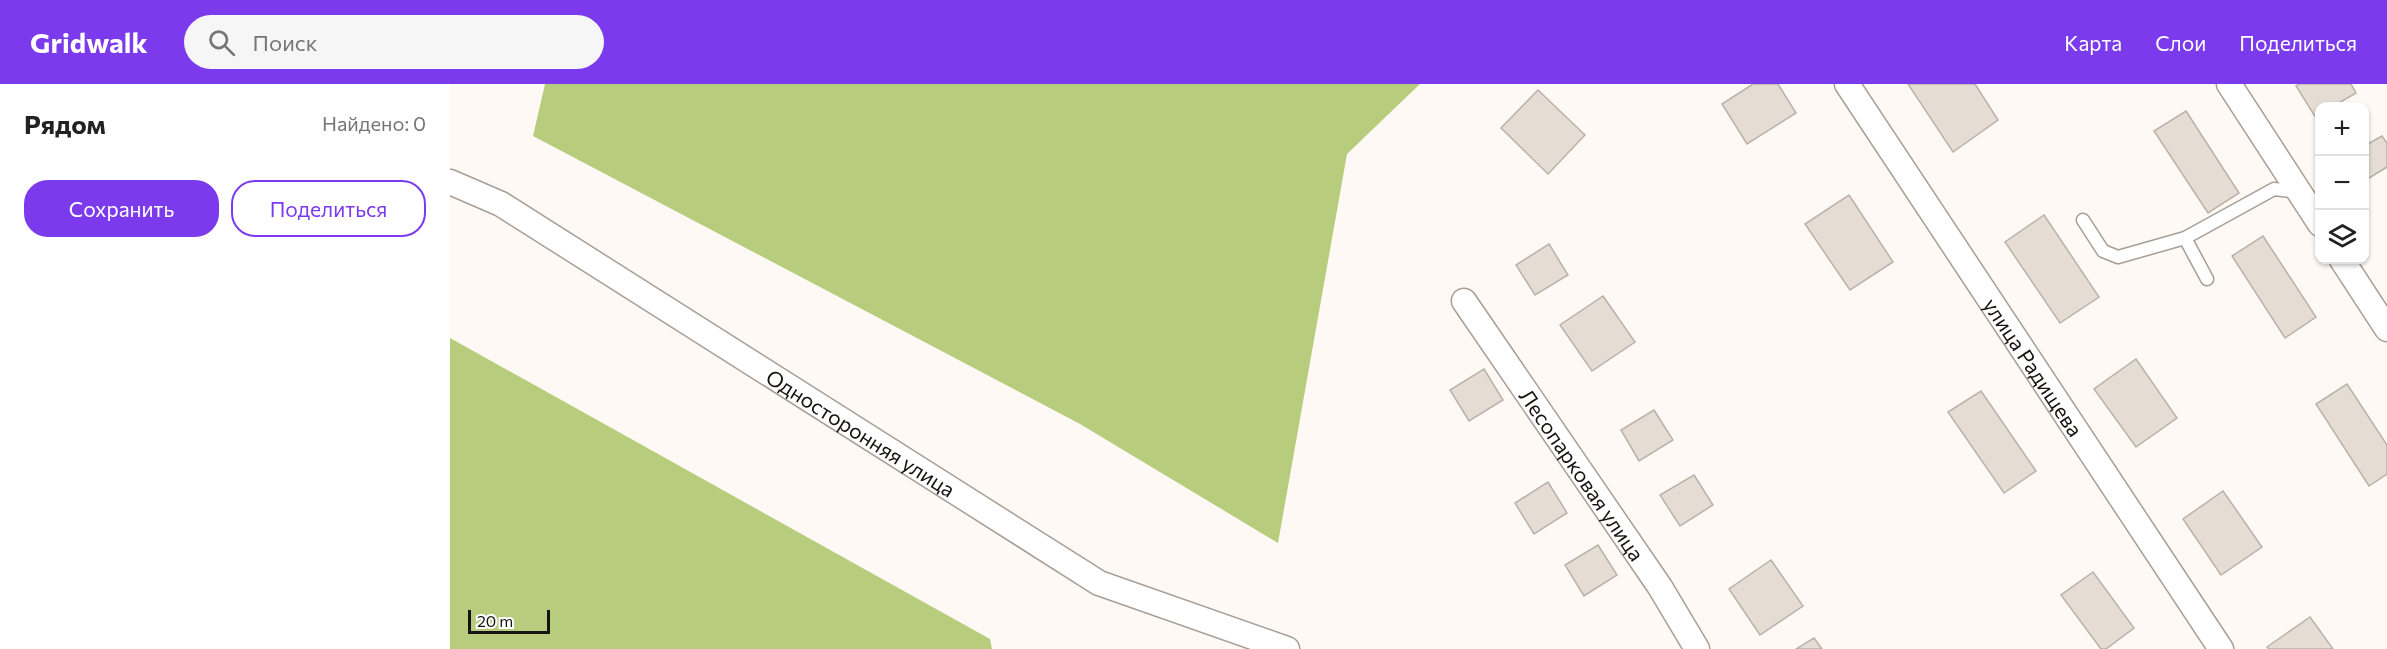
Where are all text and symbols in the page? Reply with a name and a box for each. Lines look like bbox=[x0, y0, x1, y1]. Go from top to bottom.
search box bbox=[184, 15, 604, 69]
text: Gridwalk bbox=[30, 25, 148, 59]
icon: search bbox=[205, 26, 238, 59]
text: Поиск bbox=[253, 29, 317, 56]
text: Карта bbox=[2064, 30, 2122, 55]
text: Слои bbox=[2155, 30, 2206, 55]
text: Поделиться bbox=[2239, 30, 2357, 55]
map controls bbox=[2315, 102, 2369, 264]
button: + bbox=[2315, 102, 2369, 156]
text: Рядом bbox=[24, 108, 106, 139]
text: Найдено: 0 bbox=[322, 111, 426, 135]
button: − bbox=[2315, 156, 2369, 210]
button: Сохранить bbox=[24, 180, 219, 237]
button: Поделиться bbox=[231, 180, 426, 237]
button: layers bbox=[2315, 210, 2369, 264]
street label: улица Радищева bbox=[1979, 293, 2089, 441]
street label: Односторонняя улица bbox=[762, 363, 960, 501]
street label: Лесопарковая улица bbox=[1515, 383, 1650, 565]
scale bar bbox=[468, 607, 550, 634]
text: 20 m bbox=[477, 611, 513, 630]

